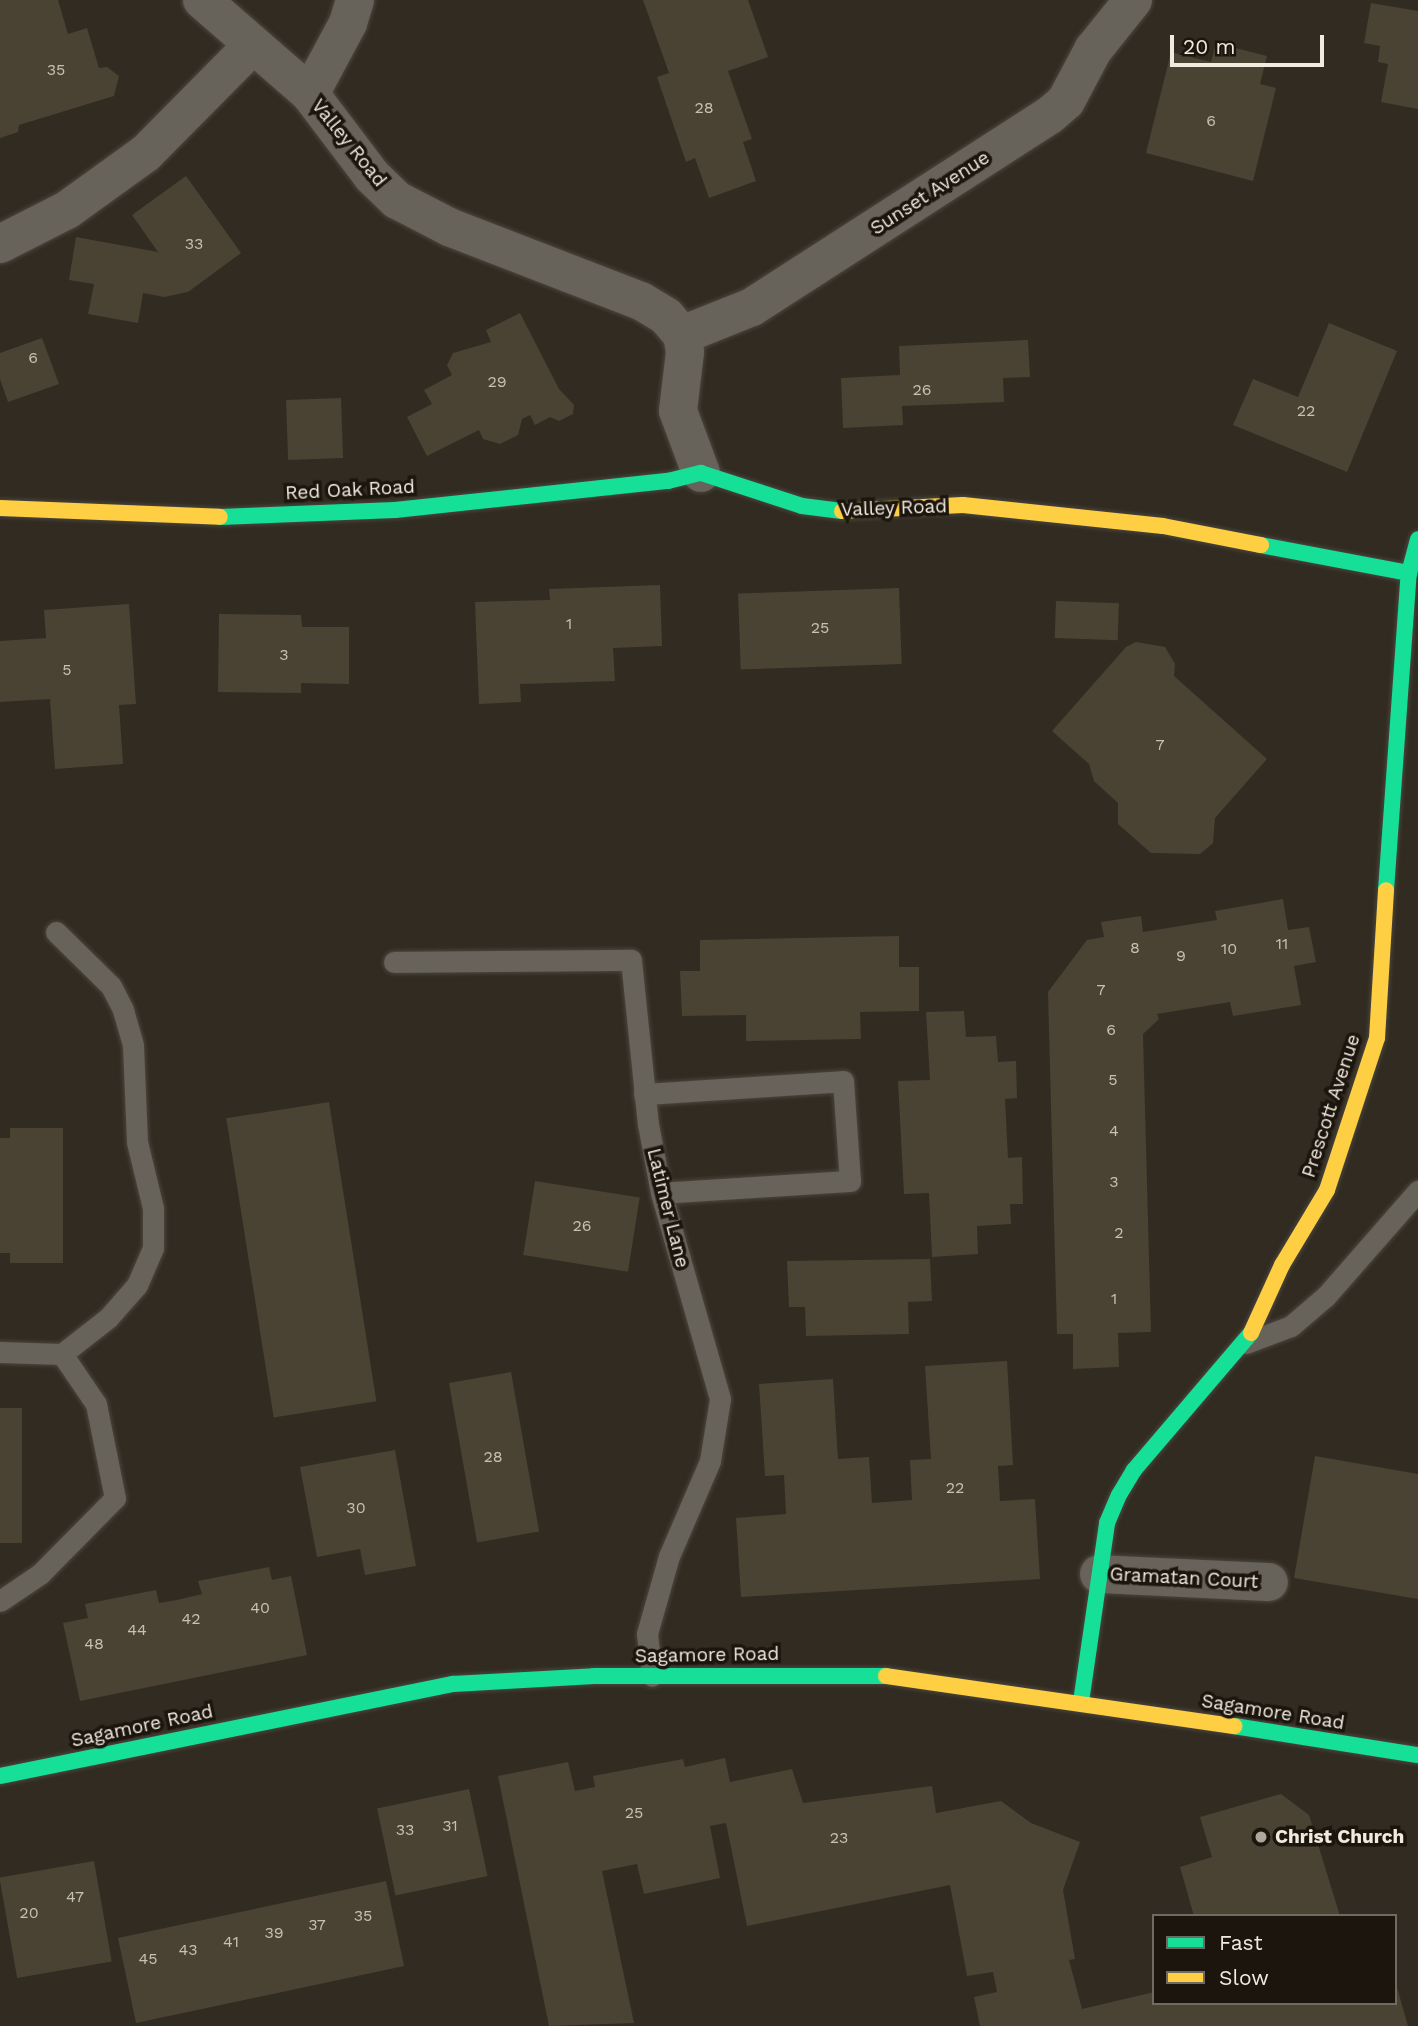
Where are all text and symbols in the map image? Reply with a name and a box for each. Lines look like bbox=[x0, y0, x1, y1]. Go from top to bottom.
scale bar bbox=[1173, 21, 1327, 65]
text: 20 m bbox=[1183, 34, 1235, 59]
house number: 35 bbox=[47, 60, 65, 80]
street label: Valley Road bbox=[307, 94, 391, 192]
house number: 28 bbox=[694, 98, 714, 118]
house number: 6 bbox=[1206, 111, 1216, 131]
street label: Sunset Avenue bbox=[866, 146, 994, 240]
house number: 33 bbox=[185, 234, 203, 254]
house number: 6 bbox=[28, 348, 38, 368]
house number: 29 bbox=[487, 372, 507, 392]
house number: 26 bbox=[912, 380, 932, 400]
house number: 22 bbox=[1297, 401, 1315, 421]
street label: Red Oak Road bbox=[284, 475, 416, 505]
street label: Valley Road bbox=[840, 495, 948, 521]
house number: 1 bbox=[566, 614, 572, 634]
house number: 25 bbox=[811, 618, 829, 638]
house number: 3 bbox=[279, 645, 289, 665]
house number: 5 bbox=[62, 660, 72, 680]
house number: 7 bbox=[1156, 735, 1164, 755]
house number: 11 bbox=[1276, 934, 1288, 954]
house number: 8 bbox=[1130, 938, 1140, 958]
house number: 10 bbox=[1221, 939, 1237, 959]
house number: 9 bbox=[1176, 946, 1186, 966]
house number: 7 bbox=[1097, 980, 1105, 1000]
house number: 6 bbox=[1106, 1020, 1116, 1040]
street label: Prescott Avenue bbox=[1297, 1031, 1365, 1181]
house number: 5 bbox=[1108, 1070, 1118, 1090]
house number: 4 bbox=[1109, 1121, 1119, 1141]
street label: Latimer Lane bbox=[642, 1146, 694, 1270]
house number: 3 bbox=[1109, 1172, 1119, 1192]
house number: 26 bbox=[572, 1216, 592, 1236]
house number: 2 bbox=[1114, 1223, 1124, 1243]
house number: 1 bbox=[1111, 1289, 1117, 1309]
house number: 28 bbox=[483, 1447, 503, 1467]
house number: 22 bbox=[946, 1478, 964, 1498]
house number: 30 bbox=[346, 1498, 366, 1518]
street label: Gramatan Court bbox=[1109, 1563, 1259, 1593]
house number: 40 bbox=[250, 1598, 270, 1618]
house number: 42 bbox=[181, 1609, 201, 1629]
house number: 44 bbox=[127, 1620, 147, 1640]
house number: 48 bbox=[84, 1634, 104, 1654]
street label: Sagamore Road bbox=[635, 1642, 779, 1668]
street label: Sagamore Road bbox=[1200, 1689, 1346, 1735]
street label: Sagamore Road bbox=[69, 1700, 215, 1752]
house number: 25 bbox=[625, 1803, 643, 1823]
house number: 31 bbox=[442, 1816, 458, 1836]
house number: 33 bbox=[396, 1820, 414, 1840]
place label: Christ Church bbox=[1275, 1826, 1404, 1848]
house number: 23 bbox=[830, 1828, 848, 1848]
marker: Christ Church bbox=[1253, 1829, 1269, 1845]
house number: 47 bbox=[66, 1887, 84, 1907]
house number: 20 bbox=[19, 1903, 39, 1923]
house number: 35 bbox=[354, 1906, 372, 1926]
legend bbox=[1152, 1914, 1397, 2005]
house number: 37 bbox=[308, 1915, 326, 1935]
house number: 39 bbox=[264, 1923, 284, 1943]
text: Fast bbox=[1219, 1930, 1263, 1955]
house number: 41 bbox=[223, 1932, 239, 1952]
house number: 43 bbox=[178, 1940, 198, 1960]
house number: 45 bbox=[138, 1949, 158, 1969]
text: Slow bbox=[1219, 1965, 1269, 1990]

